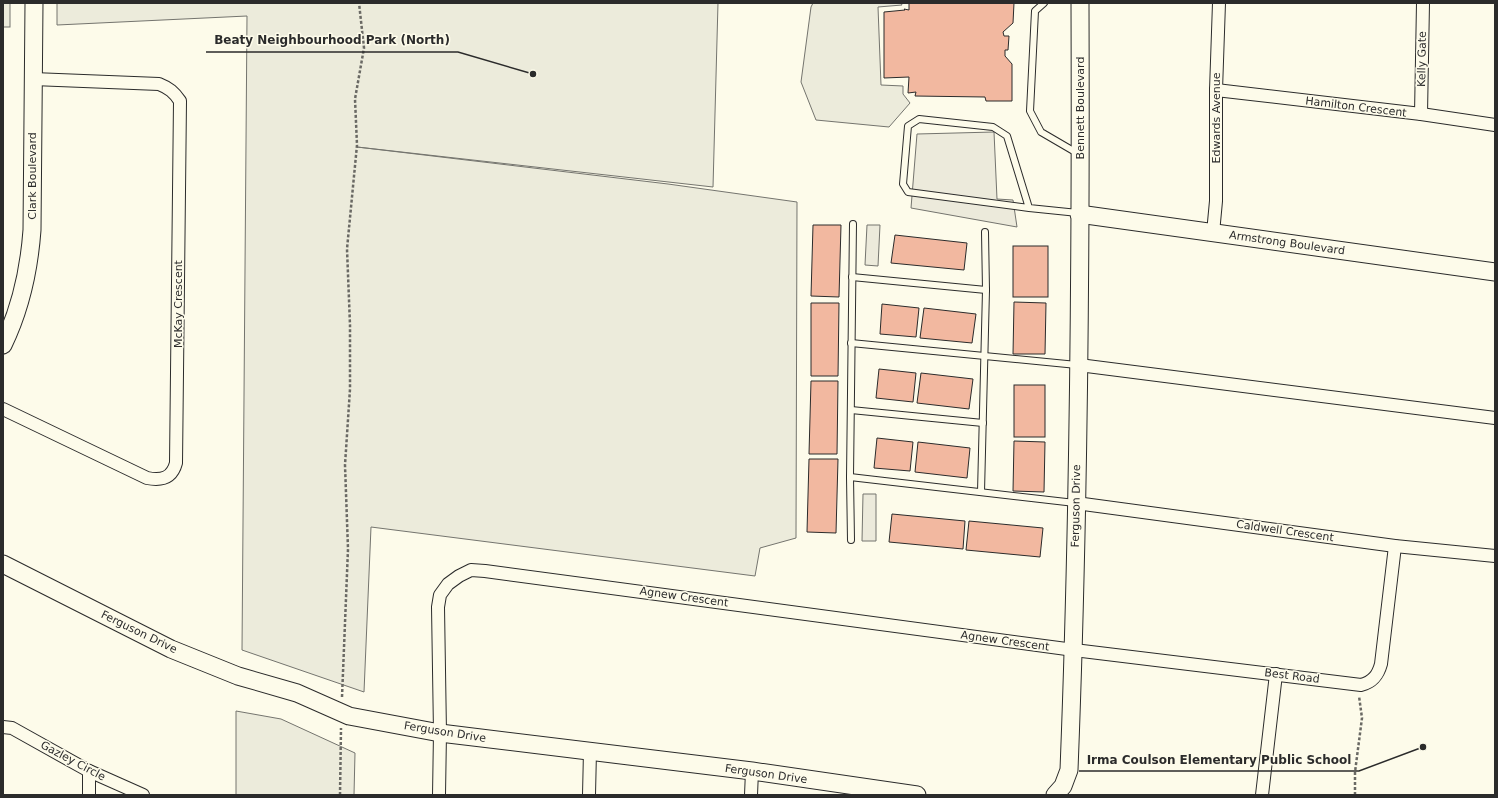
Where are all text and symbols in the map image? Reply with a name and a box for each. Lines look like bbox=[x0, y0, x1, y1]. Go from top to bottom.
callout: Beaty Neighbourhood Park (North) bbox=[206, 28, 458, 52]
street label: Kelly Gate bbox=[1415, 31, 1429, 87]
text: Beaty Neighbourhood Park (North) bbox=[214, 33, 450, 47]
street label: Bennett Boulevard bbox=[1074, 57, 1087, 159]
street label: Edwards Avenue bbox=[1210, 72, 1223, 164]
street label: Hamilton Crescent bbox=[1305, 94, 1408, 120]
street label: Clark Boulevard bbox=[26, 132, 39, 220]
street label: Armstrong Boulevard bbox=[1228, 228, 1346, 258]
street label: McKay Crescent bbox=[172, 259, 185, 348]
street label: Ferguson Drive bbox=[1069, 464, 1083, 548]
street label: Caldwell Crescent bbox=[1235, 518, 1335, 544]
street label: Agnew Crescent bbox=[639, 584, 730, 610]
street label: Ferguson Drive bbox=[99, 608, 179, 656]
street label: Agnew Crescent bbox=[960, 628, 1051, 654]
street label: Best Road bbox=[1264, 666, 1320, 686]
street label: Ferguson Drive bbox=[403, 719, 487, 745]
street label: Gazley Circle bbox=[38, 738, 108, 784]
callout: Irma Coulson Elementary Public School bbox=[1079, 747, 1359, 771]
text: Irma Coulson Elementary Public School bbox=[1087, 753, 1351, 767]
street label: Ferguson Drive bbox=[724, 762, 808, 786]

